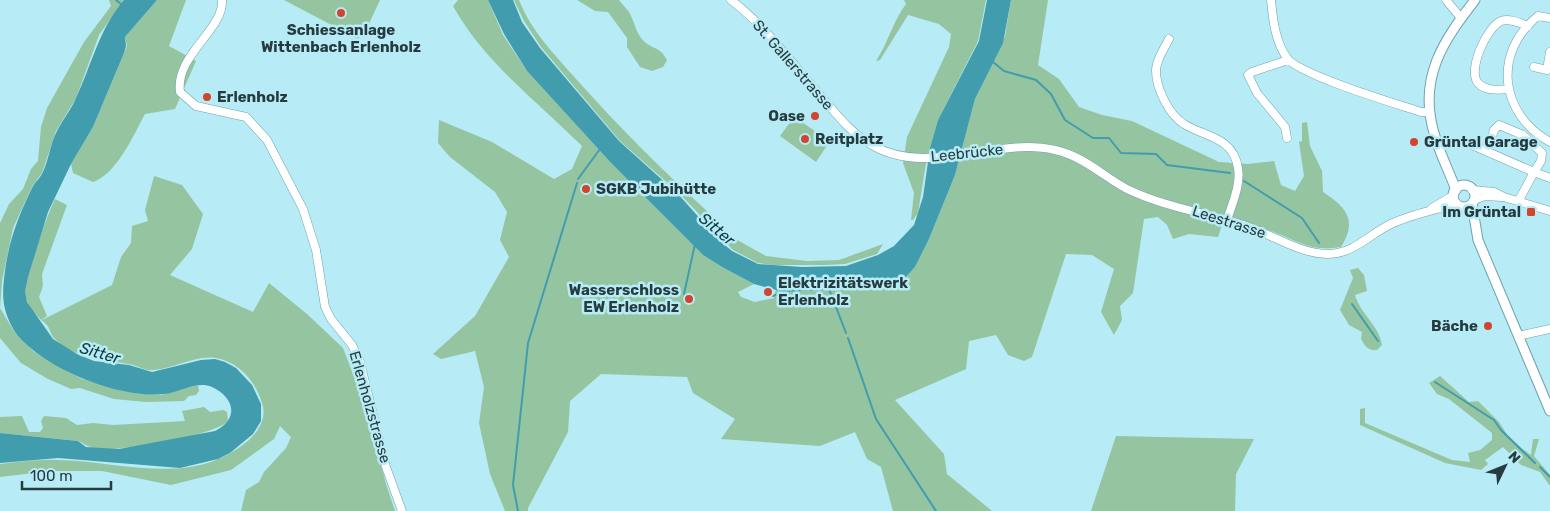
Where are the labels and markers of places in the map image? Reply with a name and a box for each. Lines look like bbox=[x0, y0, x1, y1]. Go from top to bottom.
marker: Schiessanlage Wittenbach Erlenholz bbox=[335, 7, 347, 19]
place label: Schiessanlage Wittenbach Erlenholz bbox=[261, 21, 421, 56]
place label: Erlenholz bbox=[217, 88, 288, 106]
marker: Erlenholz bbox=[201, 91, 213, 103]
place label: Oase bbox=[768, 107, 805, 125]
marker: Oase bbox=[809, 110, 821, 122]
place label: Reitplatz bbox=[815, 130, 883, 148]
marker: Reitplatz bbox=[799, 133, 811, 145]
place label: Grüntal Garage bbox=[1424, 133, 1538, 151]
marker: Grüntal Garage bbox=[1408, 136, 1420, 148]
place label: SGKB Jubihütte bbox=[596, 180, 716, 198]
marker: SGKB Jubihütte bbox=[580, 183, 592, 195]
place label: Im Grüntal bbox=[1442, 203, 1521, 221]
marker: Im Grüntal bbox=[1525, 206, 1537, 218]
place label: Elektrizitätswerk Erlenholz bbox=[778, 274, 908, 309]
place label: Wasserschloss EW Erlenholz bbox=[569, 281, 679, 316]
marker: Elektrizitätswerk Erlenholz bbox=[762, 286, 774, 298]
marker: Wasserschloss EW Erlenholz bbox=[683, 293, 695, 305]
place label: Bäche bbox=[1431, 317, 1478, 335]
marker: Bäche bbox=[1482, 320, 1494, 332]

